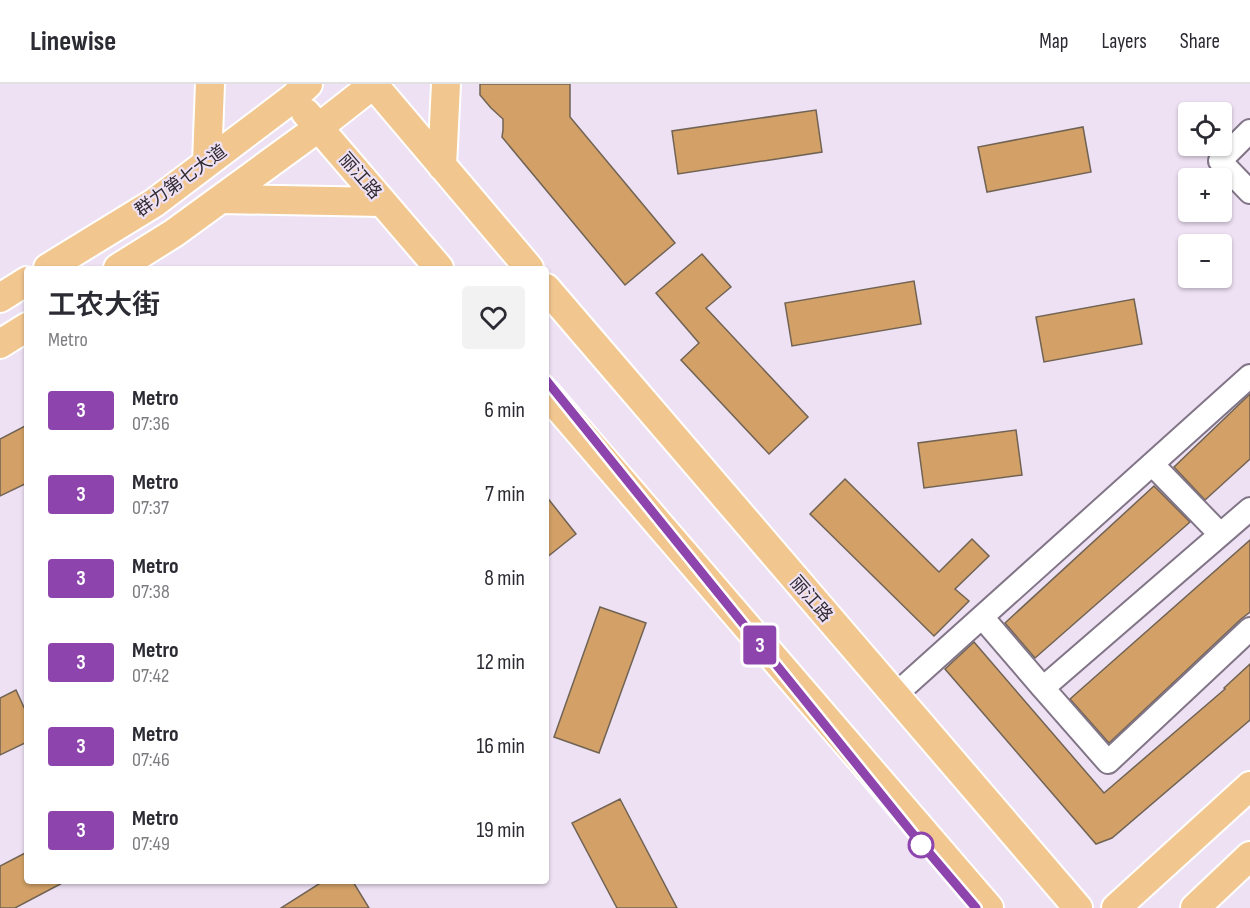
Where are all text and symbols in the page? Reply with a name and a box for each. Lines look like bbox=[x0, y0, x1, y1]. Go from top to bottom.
text: Linewise bbox=[30, 25, 116, 58]
text: Map bbox=[1039, 29, 1068, 54]
text: Layers bbox=[1101, 29, 1147, 54]
text: Share bbox=[1180, 29, 1220, 54]
map controls bbox=[1178, 102, 1232, 288]
button: locate bbox=[1178, 102, 1232, 156]
street label: 群力第七大道 bbox=[131, 141, 231, 221]
street label: 丽江路 bbox=[334, 149, 386, 203]
button: + bbox=[1178, 168, 1232, 222]
button: − bbox=[1178, 234, 1232, 288]
button: heart bbox=[462, 286, 525, 349]
text: 工农大街 bbox=[48, 289, 160, 322]
text: Metro bbox=[48, 328, 88, 352]
text: Metro bbox=[132, 385, 179, 412]
text: 6 min bbox=[484, 397, 525, 424]
text: 3 bbox=[76, 398, 86, 423]
text: 07:36 bbox=[132, 412, 170, 436]
text: Metro bbox=[132, 469, 179, 496]
text: 7 min bbox=[485, 481, 525, 508]
text: 3 bbox=[76, 482, 86, 507]
text: 07:37 bbox=[132, 496, 169, 520]
text: Metro bbox=[132, 553, 179, 580]
text: 8 min bbox=[484, 565, 525, 592]
text: 3 bbox=[76, 566, 86, 591]
street label: 丽江路 bbox=[785, 572, 837, 626]
text: 07:38 bbox=[132, 580, 170, 604]
line badge: 3 bbox=[740, 626, 780, 664]
text: 3 bbox=[755, 633, 765, 658]
text: Metro bbox=[132, 637, 179, 664]
text: 12 min bbox=[477, 649, 525, 676]
text: 3 bbox=[76, 650, 86, 675]
text: 07:42 bbox=[132, 664, 169, 688]
text: Metro bbox=[132, 721, 179, 748]
text: 16 min bbox=[477, 733, 525, 760]
text: 3 bbox=[76, 734, 86, 759]
text: 07:46 bbox=[132, 748, 170, 772]
text: Metro bbox=[132, 805, 179, 832]
text: 19 min bbox=[476, 817, 525, 844]
text: 3 bbox=[76, 818, 86, 843]
text: 07:49 bbox=[132, 832, 170, 856]
unlabelled marker bbox=[908, 832, 934, 858]

